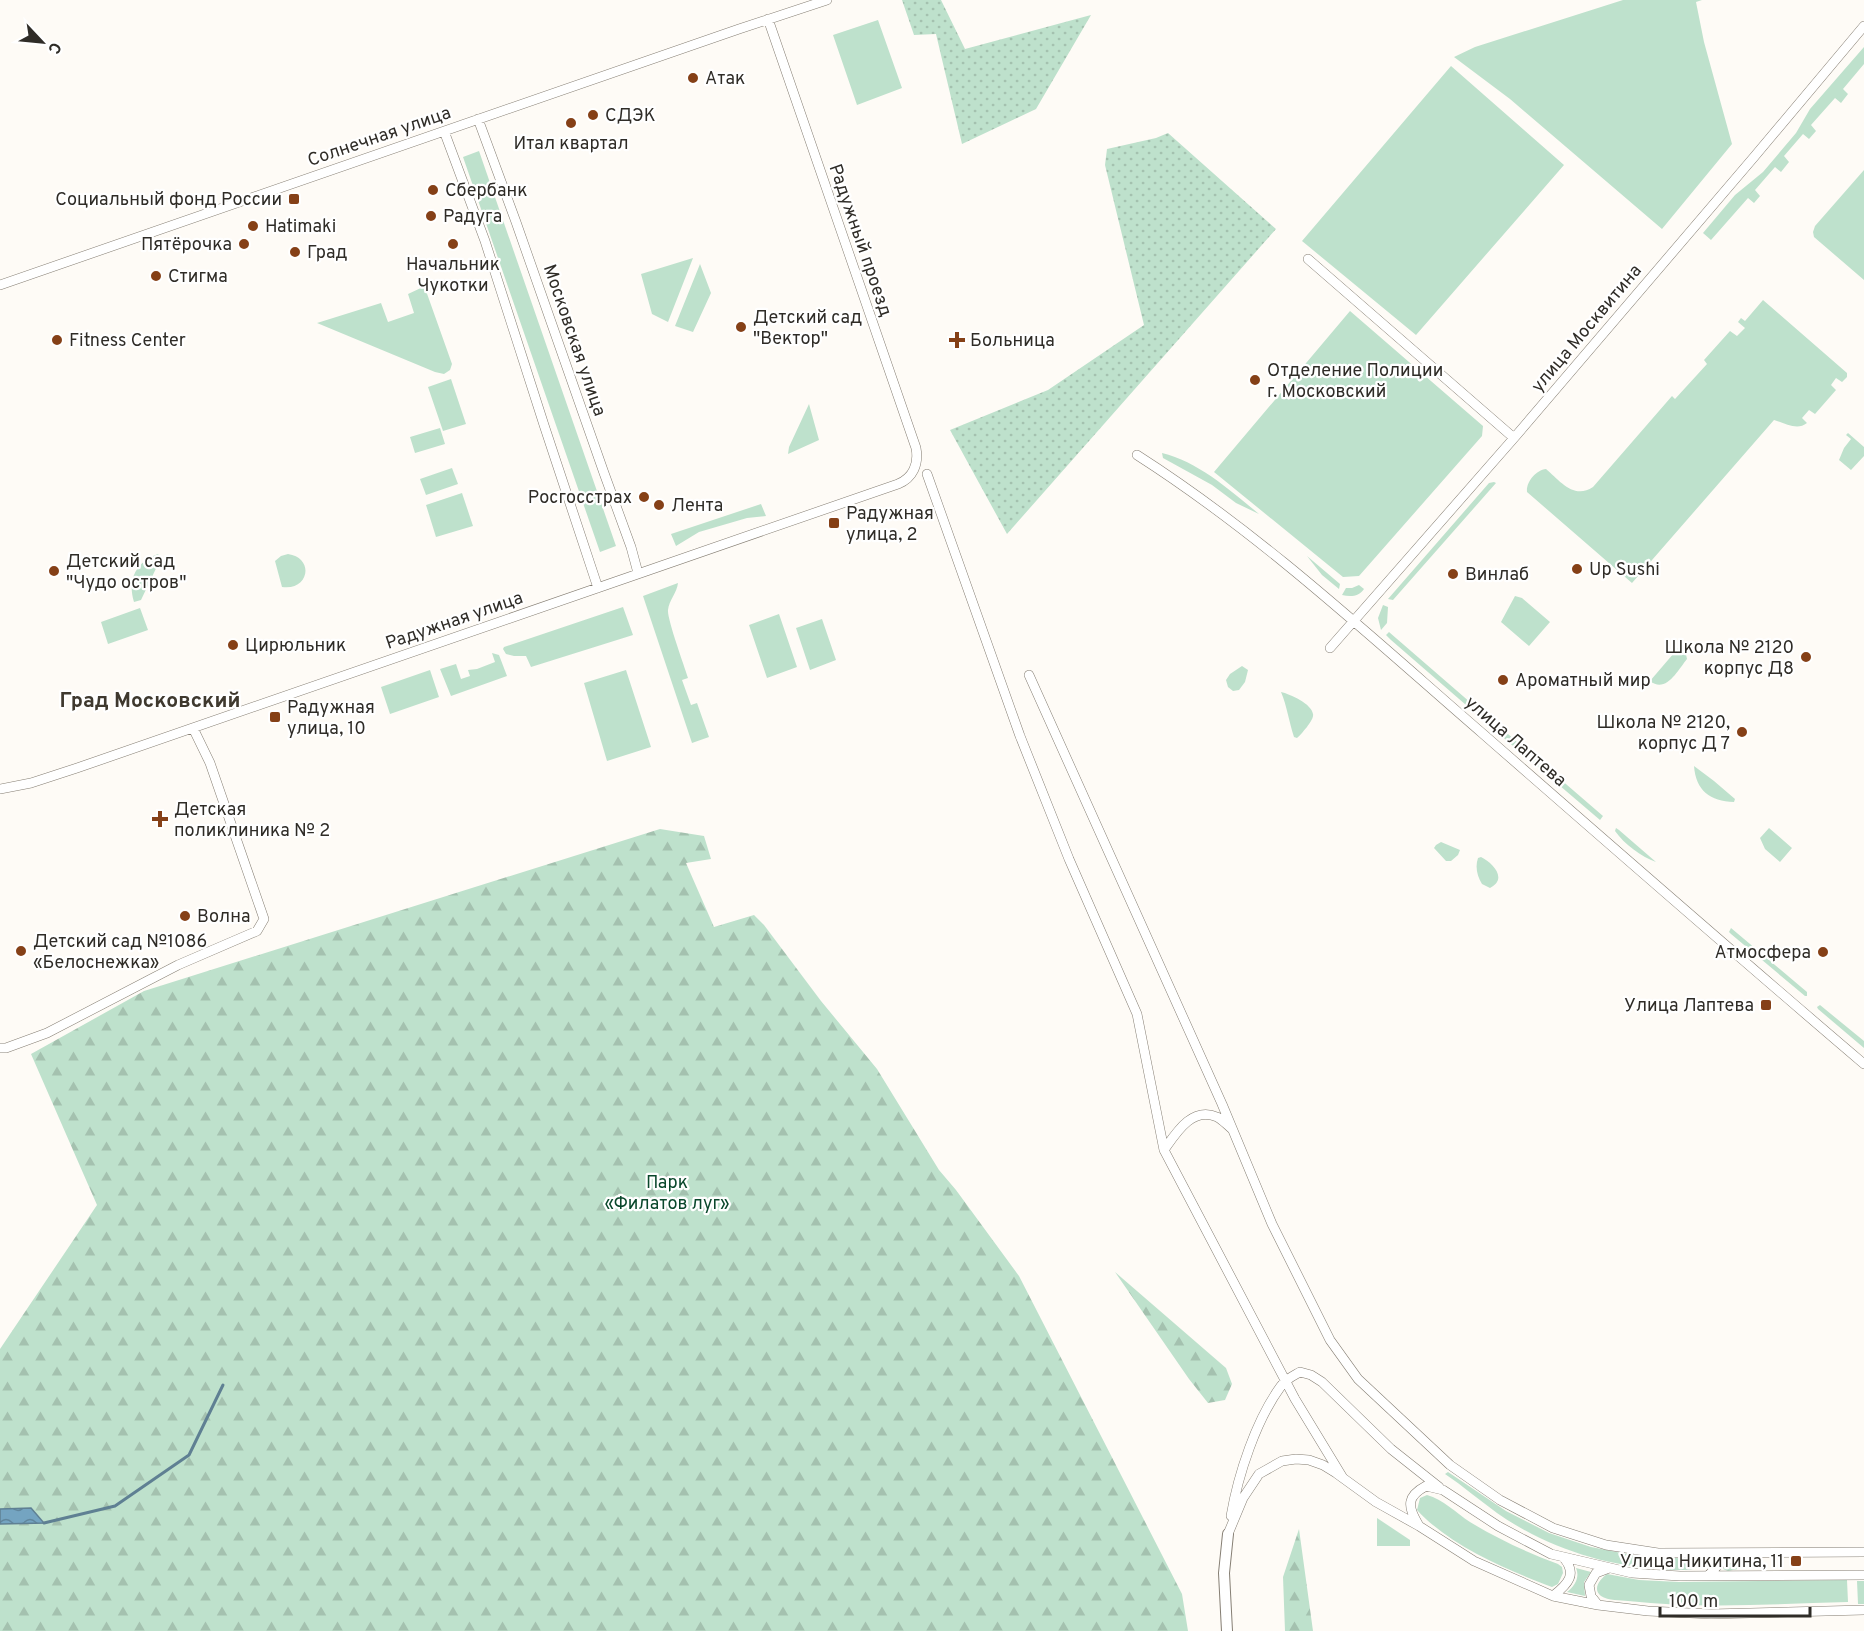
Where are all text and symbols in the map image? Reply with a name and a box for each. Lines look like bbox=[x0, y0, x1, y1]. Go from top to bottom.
north arrow bbox=[12, 12, 72, 72]
text: С bbox=[42, 39, 65, 57]
place label: Атак bbox=[705, 68, 745, 91]
marker: Атак bbox=[686, 71, 700, 85]
street label: Солнечная улица bbox=[305, 102, 454, 173]
place label: СДЭК bbox=[605, 105, 656, 128]
marker: СДЭК bbox=[586, 108, 600, 122]
marker: Итал квартал bbox=[564, 116, 578, 130]
place label: Итал квартал bbox=[513, 133, 629, 156]
street label: Радужный проезд bbox=[823, 161, 896, 320]
place label: Сбербанк bbox=[445, 180, 528, 203]
marker: Сбербанк bbox=[426, 183, 440, 197]
place label: Социальный фонд России bbox=[55, 189, 282, 212]
marker: Социальный фонд России bbox=[287, 192, 301, 206]
place label: Радуга bbox=[443, 206, 502, 229]
marker: Радуга bbox=[424, 209, 438, 223]
place label: Hatimaki bbox=[265, 216, 336, 239]
marker: Hatimaki bbox=[246, 219, 260, 233]
place label: Пятёрочка bbox=[141, 234, 232, 257]
marker: Пятёрочка bbox=[237, 237, 251, 251]
marker: Начальник Чукотки bbox=[446, 237, 460, 251]
place label: Град bbox=[307, 242, 348, 265]
marker: Град bbox=[288, 245, 302, 259]
place label: Начальник Чукотки bbox=[406, 254, 500, 298]
street label: улица Москвитина bbox=[1527, 260, 1647, 398]
street label: Московская улица bbox=[537, 262, 610, 419]
place label: Стигма bbox=[168, 266, 228, 289]
marker: Стигма bbox=[149, 269, 163, 283]
place label: Детский сад "Вектор" bbox=[753, 307, 862, 351]
marker: Детский сад "Вектор" bbox=[734, 320, 748, 334]
place label: Fitness Center bbox=[69, 330, 186, 353]
place label: Больница bbox=[970, 330, 1055, 353]
marker: Больница bbox=[948, 331, 966, 349]
marker: Fitness Center bbox=[50, 333, 64, 347]
place label: Отделение Полиции г. Московский bbox=[1267, 360, 1443, 404]
marker: Отделение Полиции г. Московский bbox=[1248, 373, 1262, 387]
place label: Росгосстрах bbox=[528, 487, 632, 510]
marker: Росгосстрах bbox=[637, 490, 651, 504]
place label: Лента bbox=[671, 495, 723, 518]
marker: Лента bbox=[652, 498, 666, 512]
place label: Радужная улица, 2 bbox=[846, 503, 934, 547]
marker: Радужная улица, 2 bbox=[827, 516, 841, 530]
place label: Детский сад "Чудо остров" bbox=[66, 551, 186, 595]
place label: Up Sushi bbox=[1589, 559, 1660, 582]
marker: Up Sushi bbox=[1570, 562, 1584, 576]
marker: Детский сад "Чудо остров" bbox=[47, 564, 61, 578]
place label: Винлаб bbox=[1465, 564, 1529, 587]
marker: Винлаб bbox=[1446, 567, 1460, 581]
street label: Радужная улица bbox=[383, 587, 526, 656]
place label: Цирюльник bbox=[245, 635, 346, 658]
place label: Школа № 2120 корпус Д8 bbox=[1665, 637, 1794, 681]
marker: Цирюльник bbox=[226, 638, 240, 652]
marker: Школа № 2120 корпус Д8 bbox=[1799, 650, 1813, 664]
place label: Ароматный мир bbox=[1515, 670, 1651, 693]
marker: Ароматный мир bbox=[1496, 673, 1510, 687]
district label: Град Московский bbox=[60, 688, 240, 715]
street label: улица Лаптева bbox=[1459, 692, 1571, 793]
place label: Радужная улица, 10 bbox=[287, 697, 375, 741]
marker: Радужная улица, 10 bbox=[268, 710, 282, 724]
place label: Школа № 2120, корпус Д 7 bbox=[1597, 712, 1730, 756]
marker: Школа № 2120, корпус Д 7 bbox=[1735, 725, 1749, 739]
place label: Детская поликлиника № 2 bbox=[174, 799, 330, 843]
marker: Детская поликлиника № 2 bbox=[151, 810, 169, 828]
place label: Волна bbox=[197, 906, 250, 929]
marker: Волна bbox=[178, 909, 192, 923]
place label: Детский сад №1086 «Белоснежка» bbox=[33, 931, 207, 975]
place label: Атмосфера bbox=[1714, 942, 1811, 965]
marker: Детский сад №1086 «Белоснежка» bbox=[14, 944, 28, 958]
marker: Атмосфера bbox=[1816, 945, 1830, 959]
place label: Улица Лаптева bbox=[1624, 995, 1754, 1018]
marker: Улица Лаптева bbox=[1759, 998, 1773, 1012]
park label: Парк «Филатов луг» bbox=[605, 1172, 729, 1216]
place label: Улица Никитина, 11 bbox=[1620, 1551, 1784, 1574]
marker: Улица Никитина, 11 bbox=[1789, 1554, 1803, 1568]
scale bar bbox=[1660, 1580, 1810, 1618]
text: 100 m bbox=[1669, 1591, 1718, 1614]

